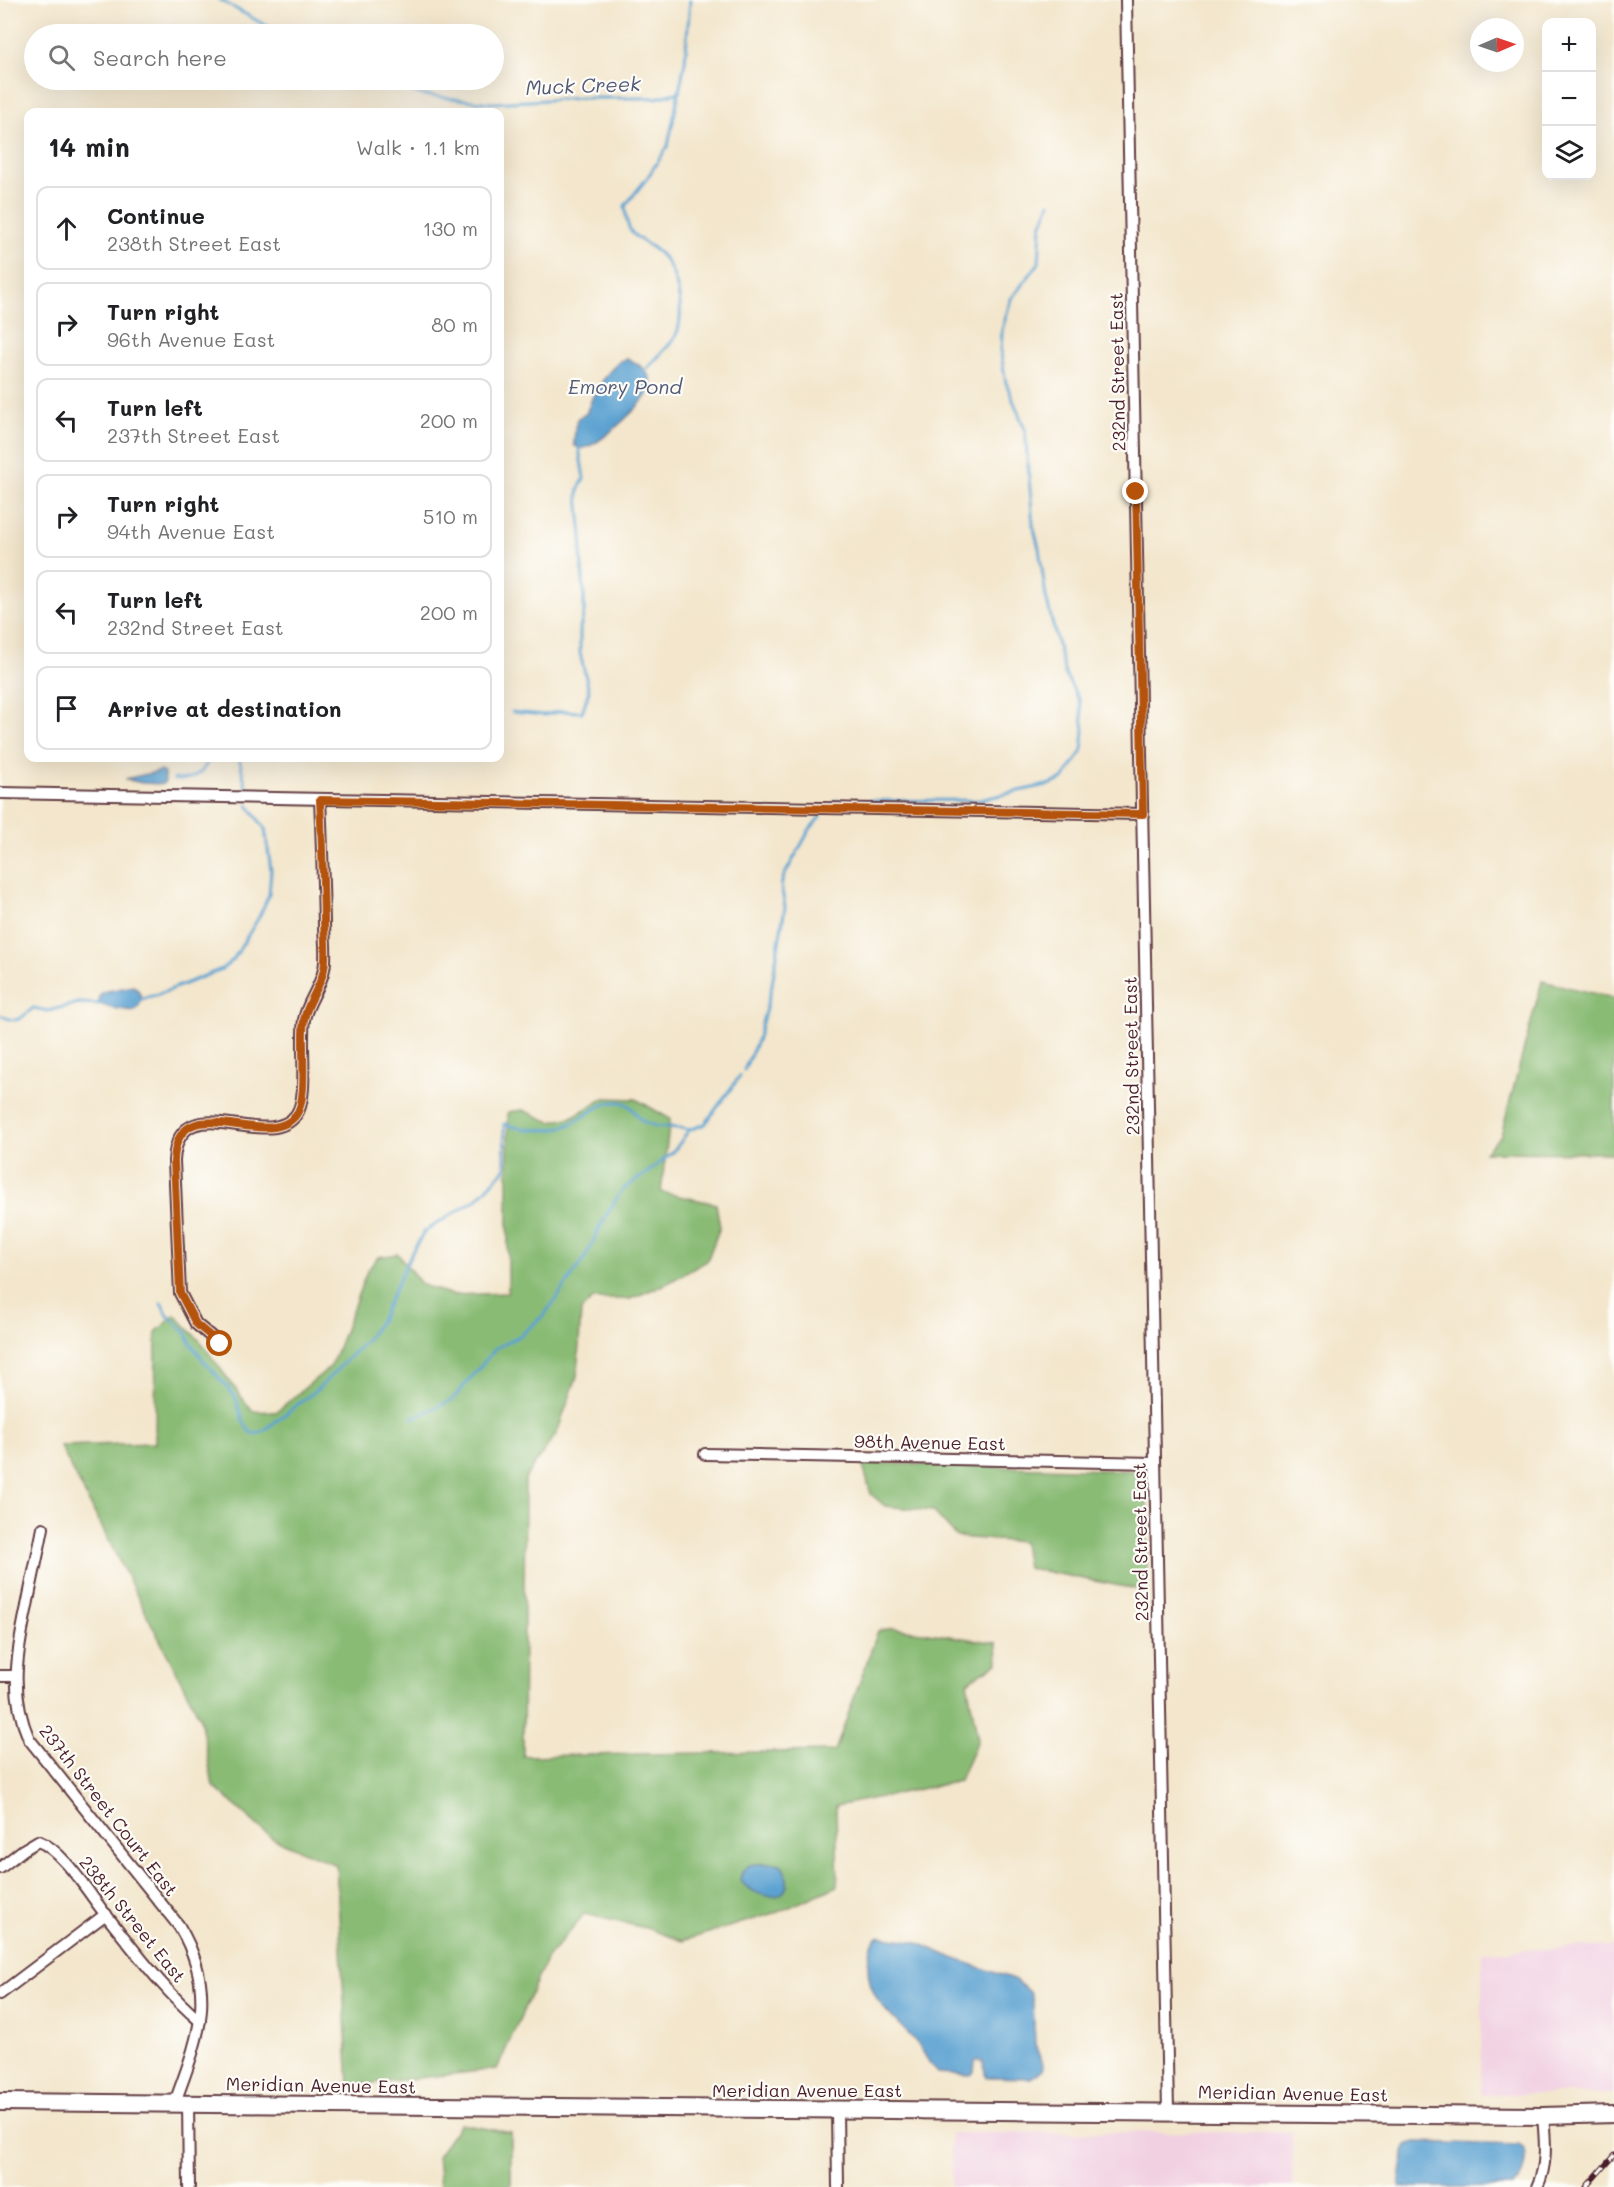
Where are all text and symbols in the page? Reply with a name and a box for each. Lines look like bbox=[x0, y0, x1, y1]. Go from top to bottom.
north arrow bbox=[1470, 18, 1524, 72]
map controls bbox=[1542, 18, 1596, 180]
button: + bbox=[1542, 18, 1596, 72]
search box bbox=[24, 24, 504, 90]
icon: search bbox=[45, 41, 78, 74]
text: Search here bbox=[93, 43, 227, 72]
water label: Muck Creek bbox=[525, 70, 641, 100]
button: − bbox=[1542, 72, 1596, 126]
button: layers bbox=[1542, 126, 1596, 180]
text: 14 min bbox=[48, 130, 130, 164]
text: Walk · 1.1 km bbox=[356, 134, 480, 160]
text: Continue bbox=[107, 201, 205, 230]
icon: ahead bbox=[50, 212, 83, 245]
text: 130 m bbox=[423, 215, 478, 241]
text: 238th Street East bbox=[107, 230, 281, 256]
street label: 232nd Street East bbox=[1104, 292, 1130, 452]
text: Turn right bbox=[107, 297, 219, 326]
icon: right bbox=[50, 308, 83, 341]
text: 80 m bbox=[431, 311, 478, 337]
text: 96th Avenue East bbox=[107, 326, 275, 352]
water label: Emory Pond bbox=[568, 373, 683, 399]
text: Turn left bbox=[107, 393, 203, 422]
icon: left bbox=[50, 404, 83, 437]
text: 200 m bbox=[420, 407, 478, 433]
text: 237th Street East bbox=[107, 422, 280, 448]
route end bbox=[1122, 478, 1148, 504]
text: Turn right bbox=[107, 489, 219, 518]
icon: right bbox=[50, 500, 83, 533]
text: 510 m bbox=[423, 503, 478, 529]
text: 94th Avenue East bbox=[107, 518, 275, 544]
text: Turn left bbox=[107, 585, 203, 614]
icon: left bbox=[50, 596, 83, 629]
text: 200 m bbox=[420, 599, 478, 625]
text: 232nd Street East bbox=[107, 614, 284, 640]
icon: arrive bbox=[50, 692, 83, 725]
text: Arrive at destination bbox=[107, 694, 342, 723]
street label: 232nd Street East bbox=[1118, 976, 1144, 1136]
route start bbox=[206, 1330, 232, 1356]
street label: 98th Avenue East bbox=[854, 1429, 1006, 1455]
street label: 232nd Street East bbox=[1127, 1462, 1153, 1622]
street label: 237th Street Court East bbox=[34, 1719, 184, 1901]
street label: 238th Street East bbox=[74, 1851, 192, 1987]
street label: Meridian Avenue East bbox=[226, 2071, 416, 2099]
street label: Meridian Avenue East bbox=[712, 2078, 902, 2102]
street label: Meridian Avenue East bbox=[1198, 2079, 1388, 2107]

